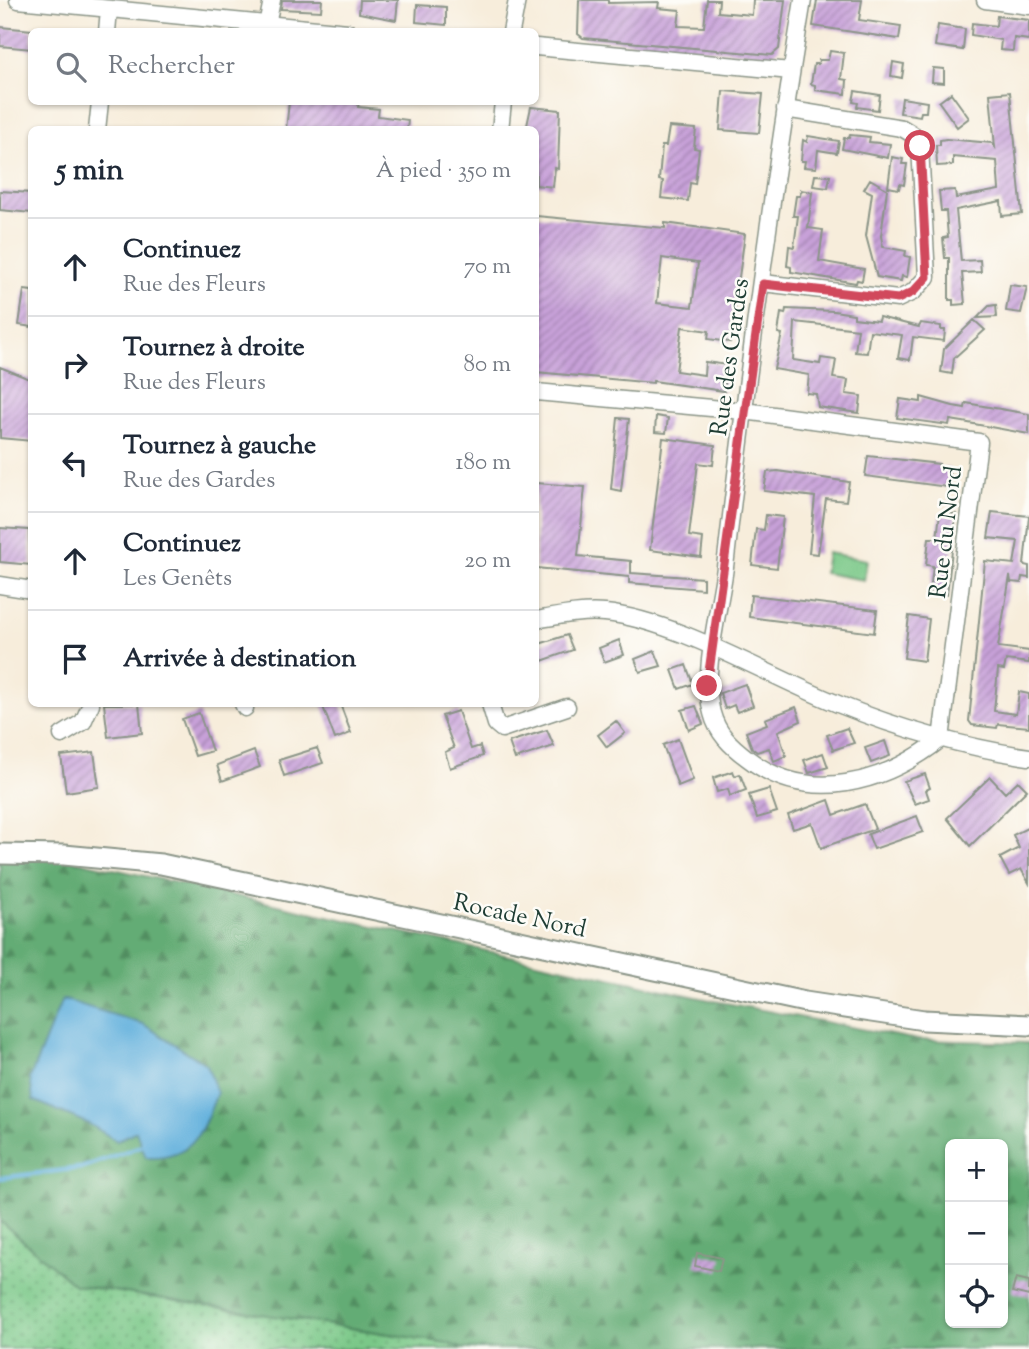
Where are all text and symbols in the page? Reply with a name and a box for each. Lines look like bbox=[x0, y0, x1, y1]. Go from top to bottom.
search box bbox=[28, 28, 539, 105]
icon: search bbox=[52, 48, 90, 86]
text: Rechercher bbox=[108, 48, 235, 85]
route start bbox=[904, 130, 935, 161]
text: 5 min bbox=[56, 150, 124, 193]
text: À pied · 350 m bbox=[376, 155, 511, 188]
text: Continuez bbox=[123, 232, 241, 269]
icon: ahead bbox=[56, 248, 94, 286]
text: 70 m bbox=[464, 251, 511, 284]
text: Rue des Fleurs bbox=[123, 269, 266, 302]
street label: Rue des Gardes bbox=[703, 276, 759, 438]
text: Tournez à droite bbox=[123, 330, 305, 367]
icon: right bbox=[56, 346, 94, 384]
text: 80 m bbox=[463, 349, 511, 382]
text: Rue des Fleurs bbox=[123, 367, 266, 400]
text: Tournez à gauche bbox=[123, 428, 316, 465]
icon: left bbox=[56, 444, 94, 482]
text: 180 m bbox=[456, 447, 511, 480]
street label: Rue du Nord bbox=[922, 464, 972, 601]
text: Rue des Gardes bbox=[123, 465, 275, 498]
text: Continuez bbox=[123, 526, 241, 563]
icon: ahead bbox=[56, 542, 94, 580]
text: 20 m bbox=[464, 545, 511, 578]
text: Les Genêts bbox=[123, 563, 232, 596]
icon: arrive bbox=[56, 640, 94, 678]
text: Arrivée à destination bbox=[123, 641, 356, 678]
route end bbox=[691, 670, 722, 701]
street label: Rocade Nord bbox=[450, 886, 590, 948]
map controls bbox=[945, 1139, 1008, 1328]
button: + bbox=[945, 1139, 1008, 1202]
button: − bbox=[945, 1202, 1008, 1265]
button: locate bbox=[945, 1265, 1008, 1328]

